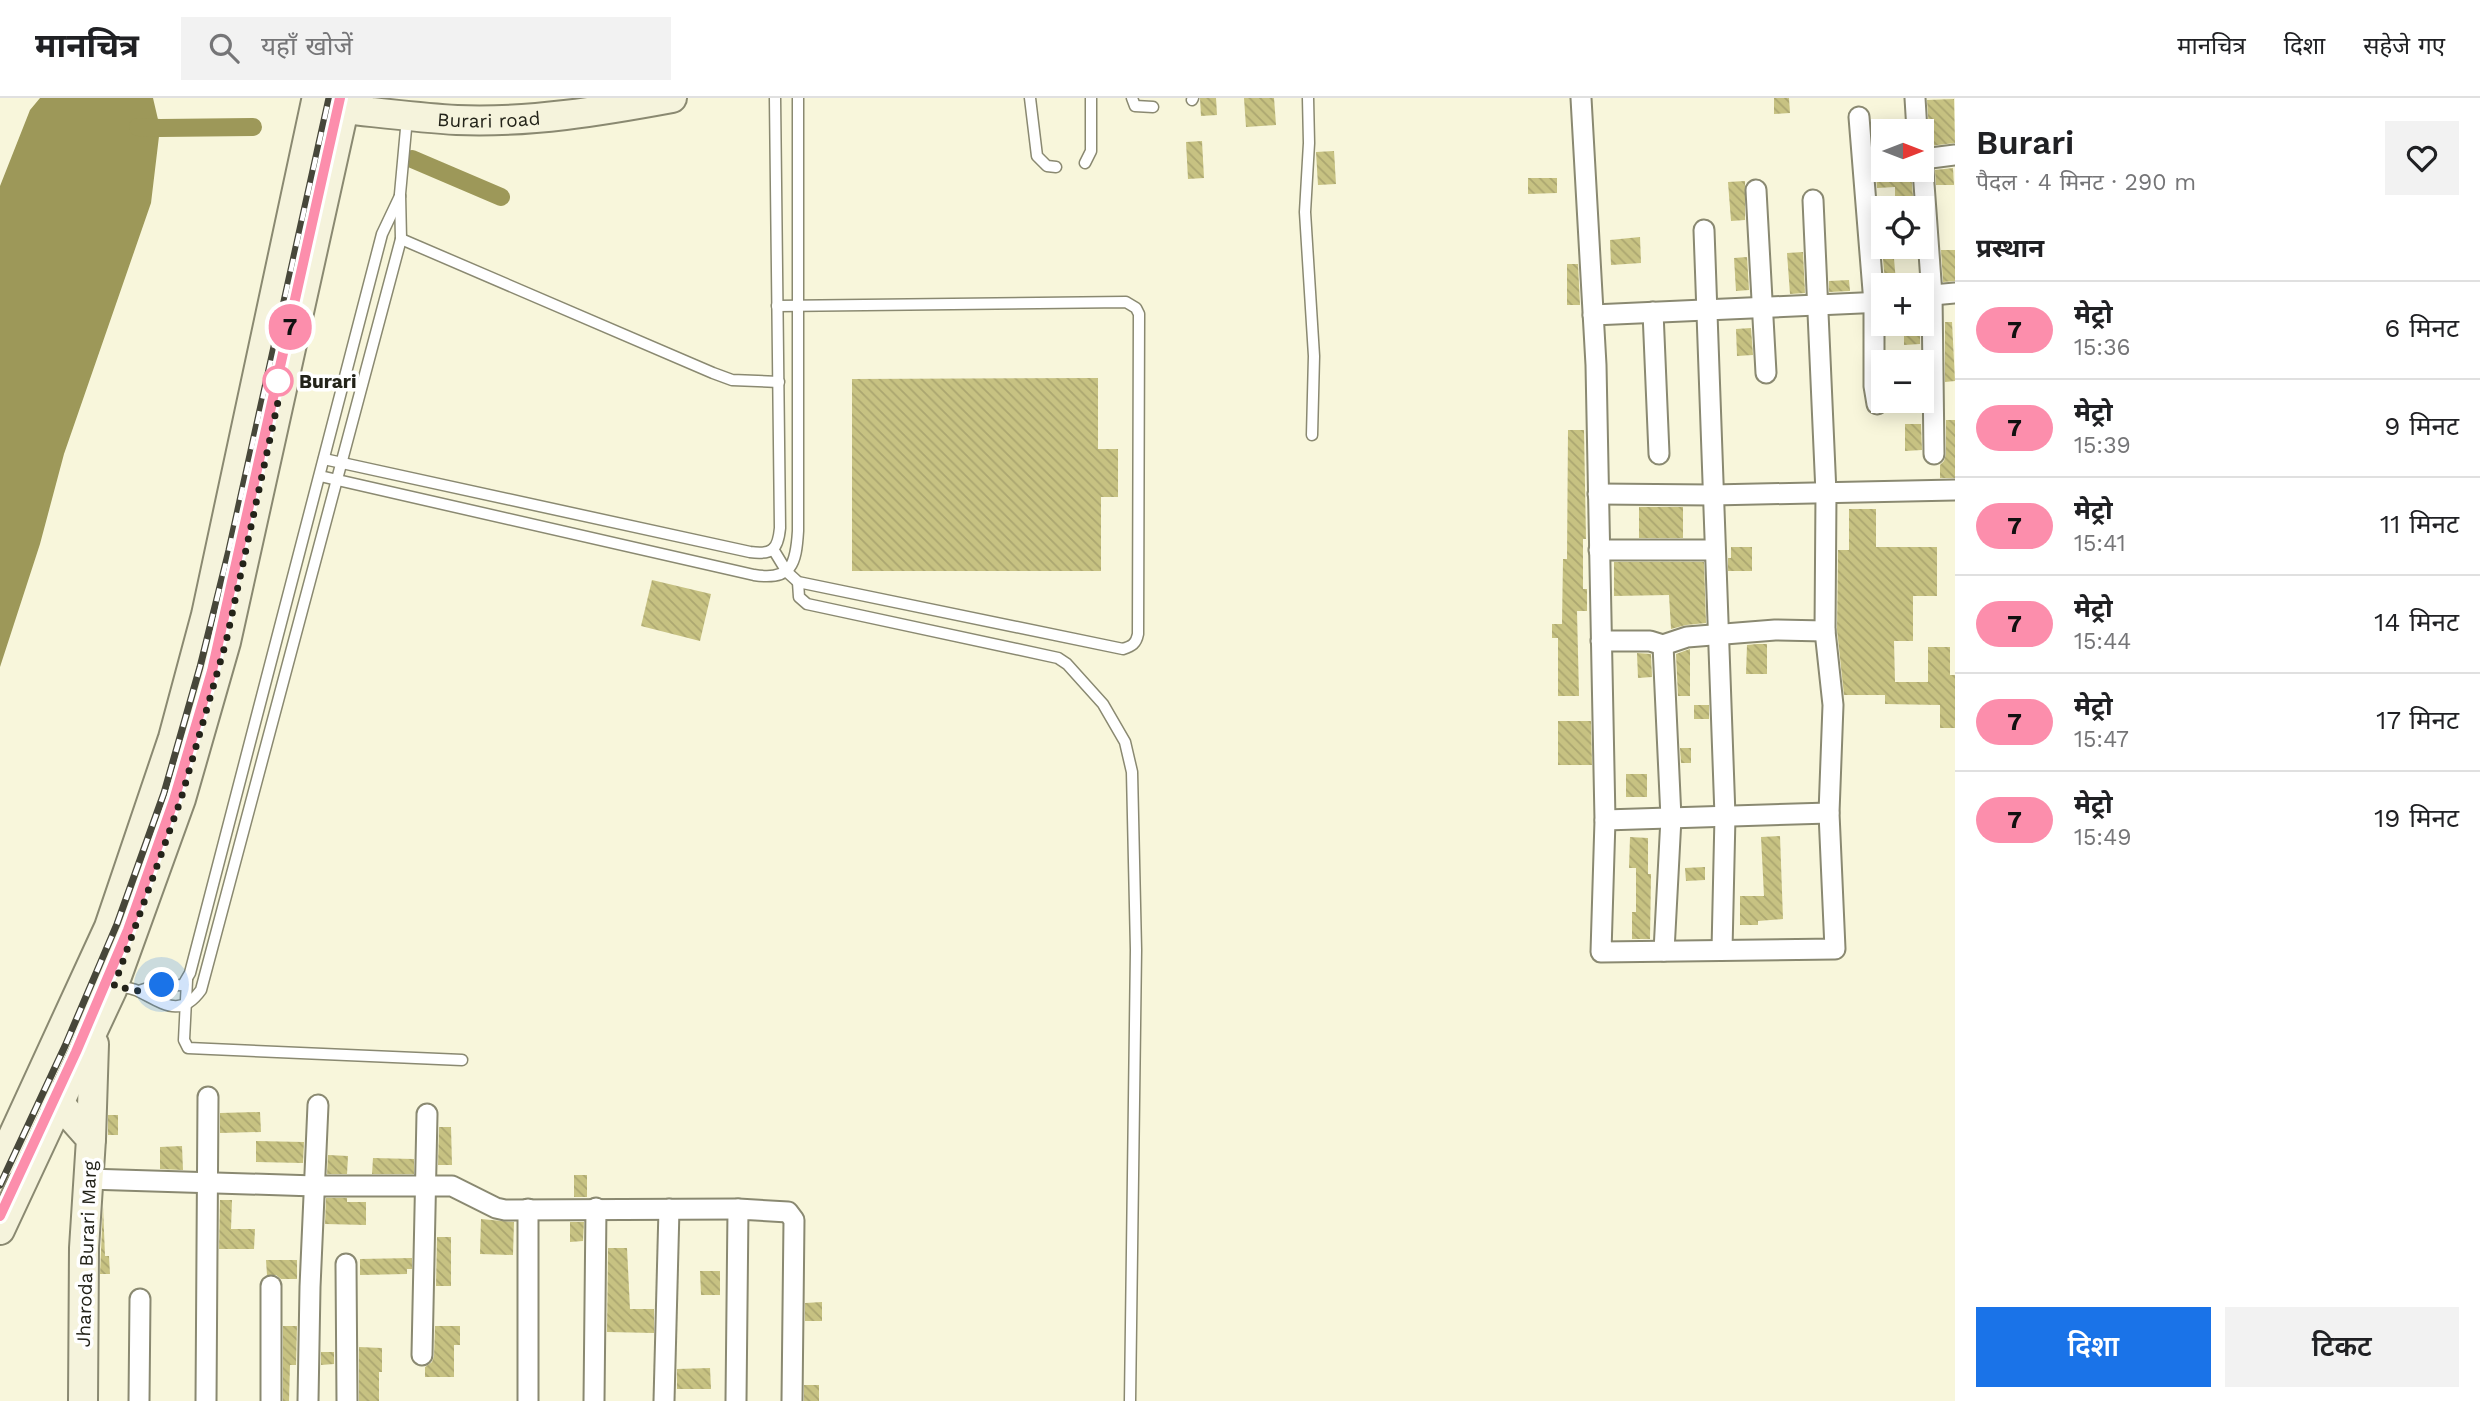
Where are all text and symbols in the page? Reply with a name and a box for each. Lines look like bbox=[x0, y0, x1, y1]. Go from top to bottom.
search box bbox=[181, 17, 671, 80]
text: मानचित्र bbox=[35, 26, 139, 65]
icon: search bbox=[205, 29, 243, 67]
text: यहाँ खोजें bbox=[261, 31, 353, 61]
text: मानचित्र bbox=[2177, 32, 2246, 60]
text: दिशा bbox=[2284, 32, 2325, 60]
text: सहेजे गए bbox=[2363, 32, 2445, 60]
street label: Burari road bbox=[436, 107, 541, 132]
north arrow bbox=[1871, 119, 1934, 182]
map controls bbox=[1871, 119, 1934, 413]
button: heart bbox=[2385, 121, 2459, 195]
text: Burari bbox=[1976, 123, 2074, 162]
text: पैदल · 4 मिनट · 290 m bbox=[1976, 169, 2196, 196]
button: locate bbox=[1871, 196, 1934, 259]
text: प्रस्थान bbox=[1976, 233, 2044, 263]
button: + bbox=[1871, 273, 1934, 336]
text: मेट्रो bbox=[2074, 299, 2113, 329]
line badge: 7 bbox=[267, 304, 313, 350]
text: 7 bbox=[283, 313, 297, 341]
text: 6 मिनट bbox=[2385, 313, 2459, 343]
text: 7 bbox=[2007, 316, 2022, 344]
text: 15:36 bbox=[2074, 334, 2131, 361]
button: − bbox=[1871, 350, 1934, 413]
marker: Burari bbox=[263, 366, 293, 396]
place label: Burari bbox=[299, 370, 357, 393]
text: मेट्रो bbox=[2074, 397, 2113, 427]
text: 9 मिनट bbox=[2384, 411, 2459, 441]
text: 7 bbox=[2007, 414, 2022, 442]
text: 15:39 bbox=[2074, 432, 2131, 459]
text: मेट्रो bbox=[2074, 495, 2113, 525]
text: 11 मिनट bbox=[2380, 509, 2459, 539]
text: 7 bbox=[2007, 512, 2022, 540]
text: 15:41 bbox=[2074, 530, 2126, 557]
text: मेट्रो bbox=[2074, 593, 2113, 623]
text: 14 मिनट bbox=[2374, 607, 2459, 637]
text: 7 bbox=[2007, 610, 2022, 638]
text: 15:44 bbox=[2074, 628, 2131, 655]
text: मेट्रो bbox=[2074, 691, 2113, 721]
text: 17 मिनट bbox=[2376, 705, 2459, 735]
text: 7 bbox=[2007, 708, 2022, 736]
text: 15:47 bbox=[2074, 726, 2129, 753]
text: मेट्रो bbox=[2074, 789, 2113, 819]
text: 19 मिनट bbox=[2374, 803, 2459, 833]
text: 7 bbox=[2007, 806, 2022, 834]
text: 15:49 bbox=[2074, 824, 2131, 851]
your location bbox=[144, 967, 179, 1002]
street label: Jharoda Burari Marg bbox=[72, 1159, 101, 1348]
button: दिशा bbox=[1976, 1307, 2211, 1387]
button: टिकट bbox=[2225, 1307, 2459, 1387]

